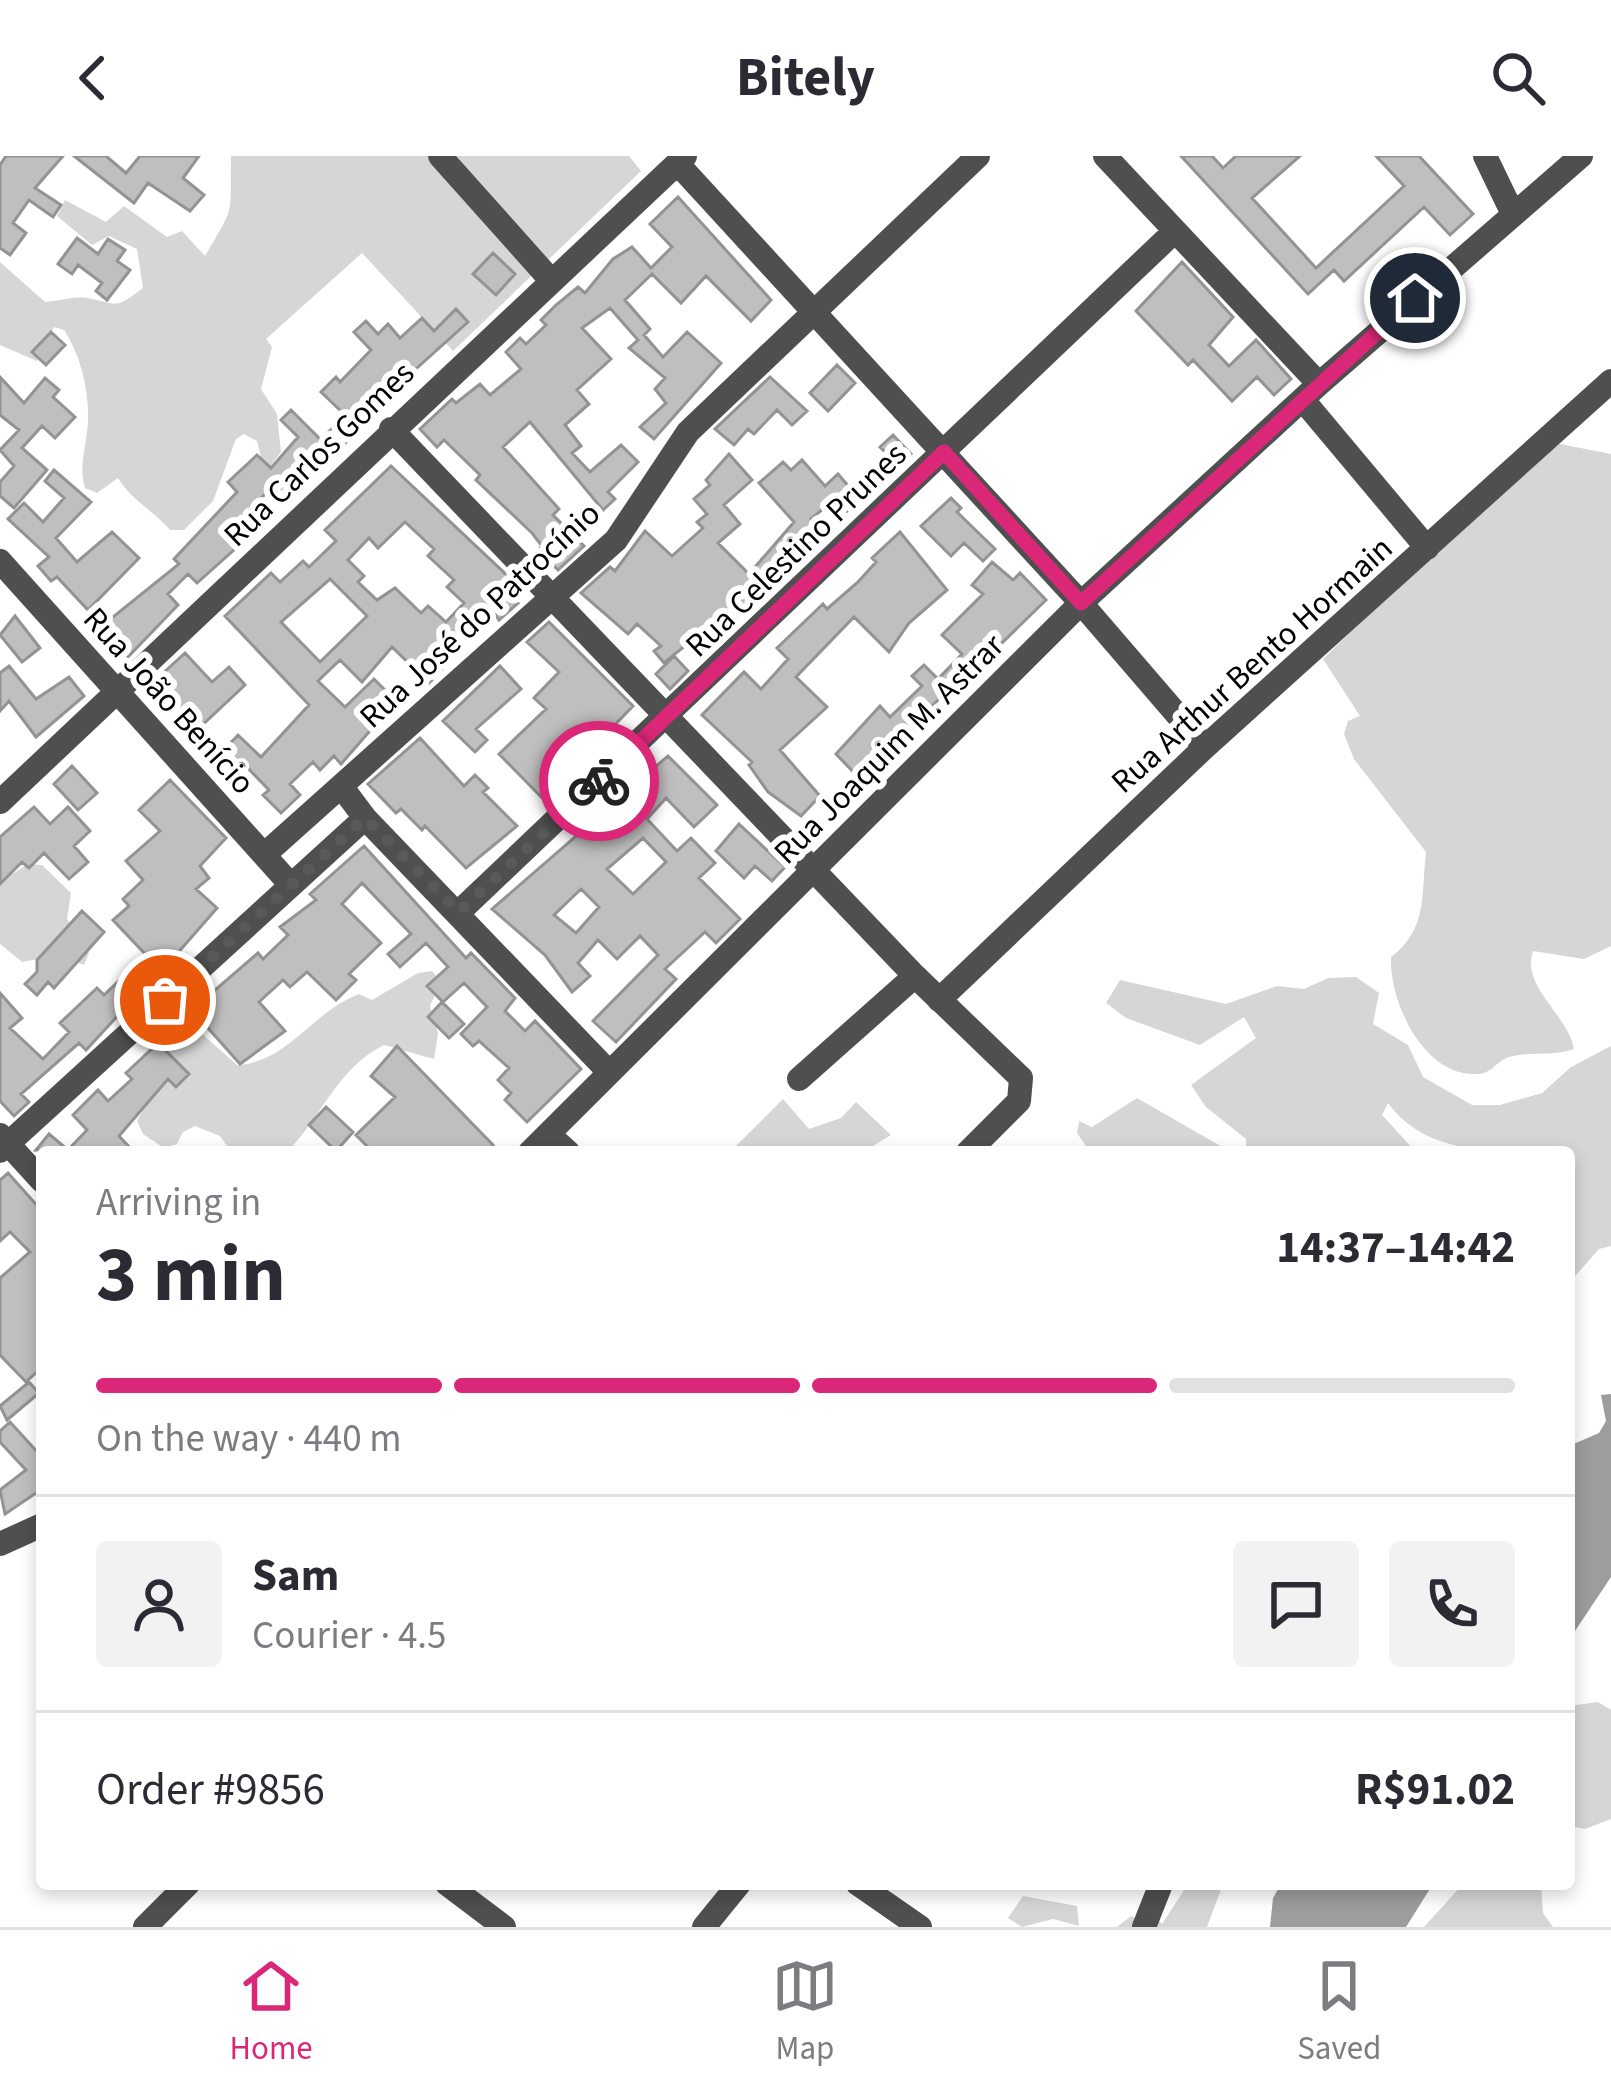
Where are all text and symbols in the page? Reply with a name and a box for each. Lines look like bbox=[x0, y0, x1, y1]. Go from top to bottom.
text: Bitely bbox=[736, 40, 875, 117]
icon: back bbox=[60, 45, 126, 111]
icon: search bbox=[1485, 45, 1551, 111]
pin bbox=[1364, 247, 1466, 349]
icon: home bbox=[1382, 265, 1448, 331]
street label: Rua Carlos Gomes bbox=[213, 351, 425, 558]
street label: Rua Celestino Prunes bbox=[675, 432, 917, 668]
street label: Rua José do Patrocínio bbox=[349, 491, 611, 739]
street label: Rua Arthur Bento Hormain bbox=[1101, 526, 1403, 805]
street label: Rua João Benício bbox=[72, 597, 266, 805]
street label: Rua Joaquim M. Astrar bbox=[763, 623, 1015, 875]
courier bbox=[539, 721, 659, 841]
icon: bike bbox=[566, 748, 632, 814]
pin bbox=[114, 949, 216, 1051]
icon: bag bbox=[132, 967, 198, 1033]
text: Arriving in bbox=[96, 1175, 261, 1231]
text: 14:37–14:42 bbox=[1276, 1216, 1515, 1280]
text: 3 min bbox=[96, 1220, 286, 1331]
text: On the way · 440 m bbox=[96, 1411, 402, 1467]
button: person bbox=[96, 1541, 222, 1667]
button: chat bbox=[1233, 1541, 1359, 1667]
button: phone bbox=[1389, 1541, 1515, 1667]
text: Sam bbox=[252, 1544, 339, 1608]
text: Courier · 4.5 bbox=[252, 1608, 446, 1664]
text: Order #9856 bbox=[96, 1758, 325, 1822]
text: R$91.02 bbox=[1355, 1758, 1515, 1822]
tab: Home bbox=[230, 1953, 313, 2072]
tab: Map bbox=[772, 1953, 838, 2072]
tab: Saved bbox=[1297, 1953, 1381, 2072]

